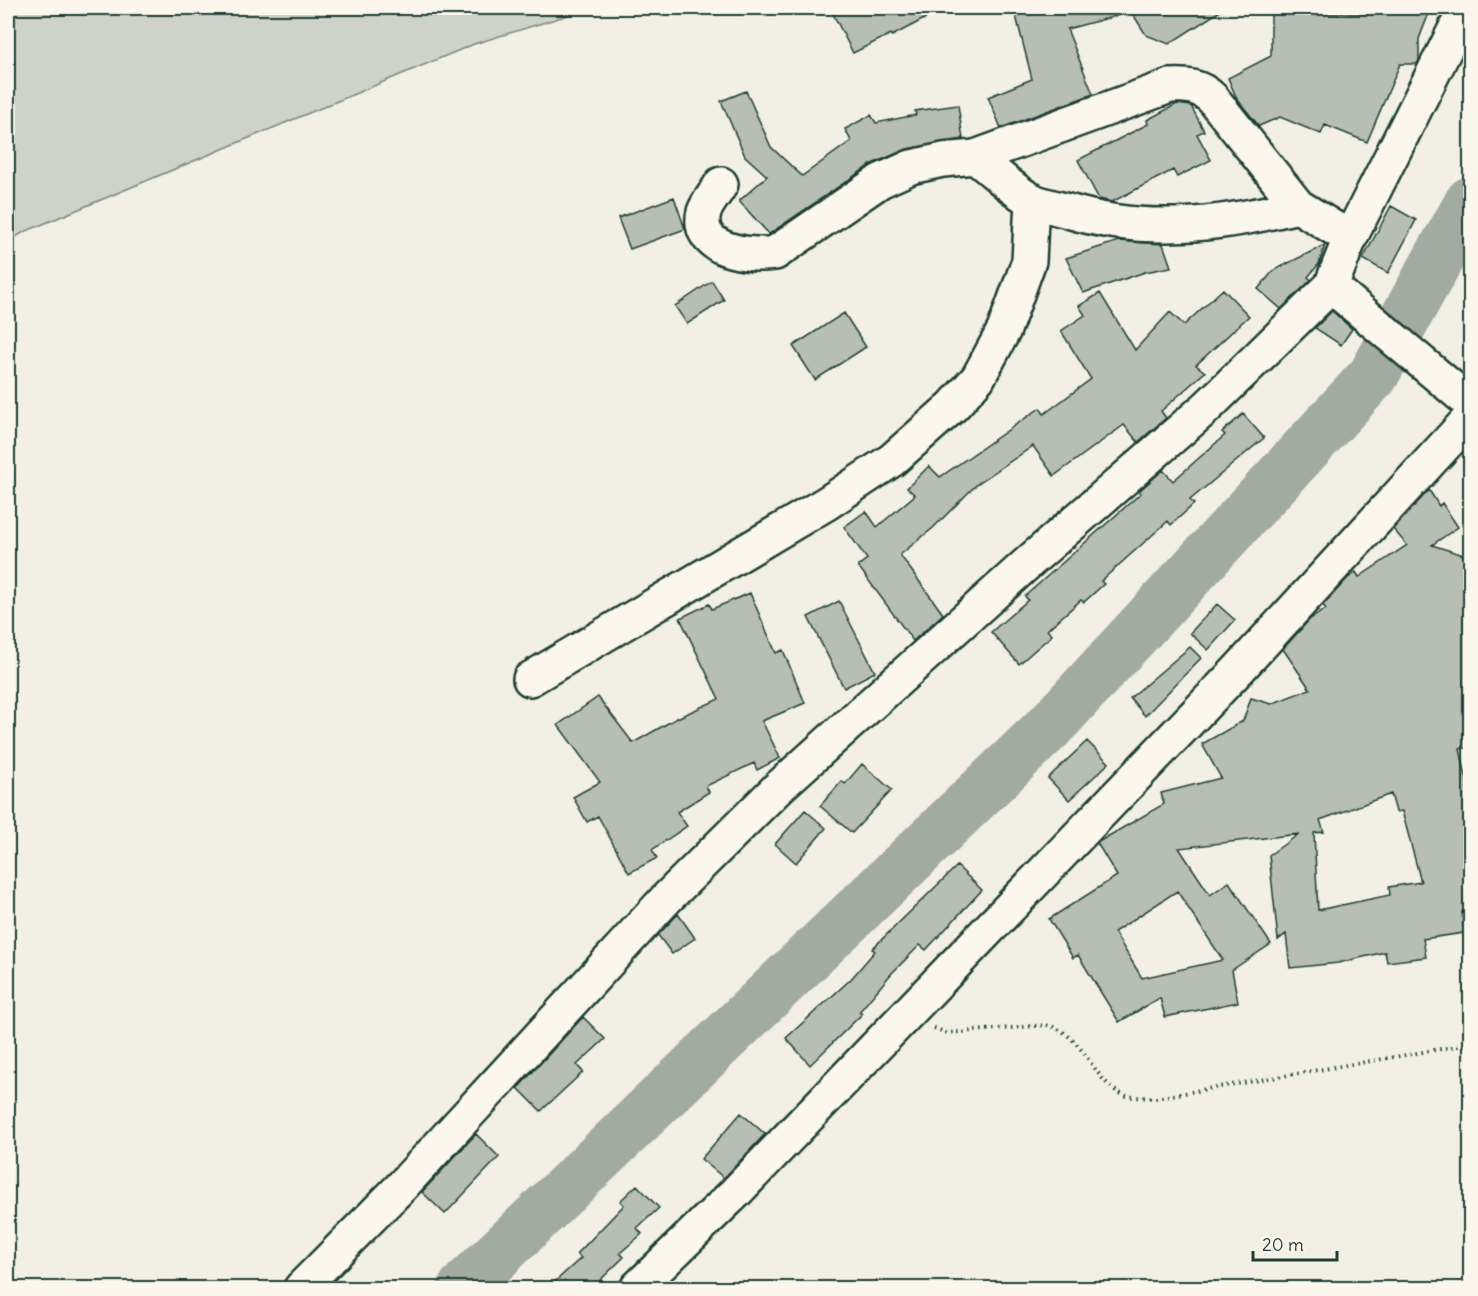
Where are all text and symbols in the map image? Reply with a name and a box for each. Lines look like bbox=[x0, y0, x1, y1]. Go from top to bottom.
scale bar bbox=[1253, 1224, 1337, 1262]
text: 20 m bbox=[1262, 1233, 1304, 1256]

